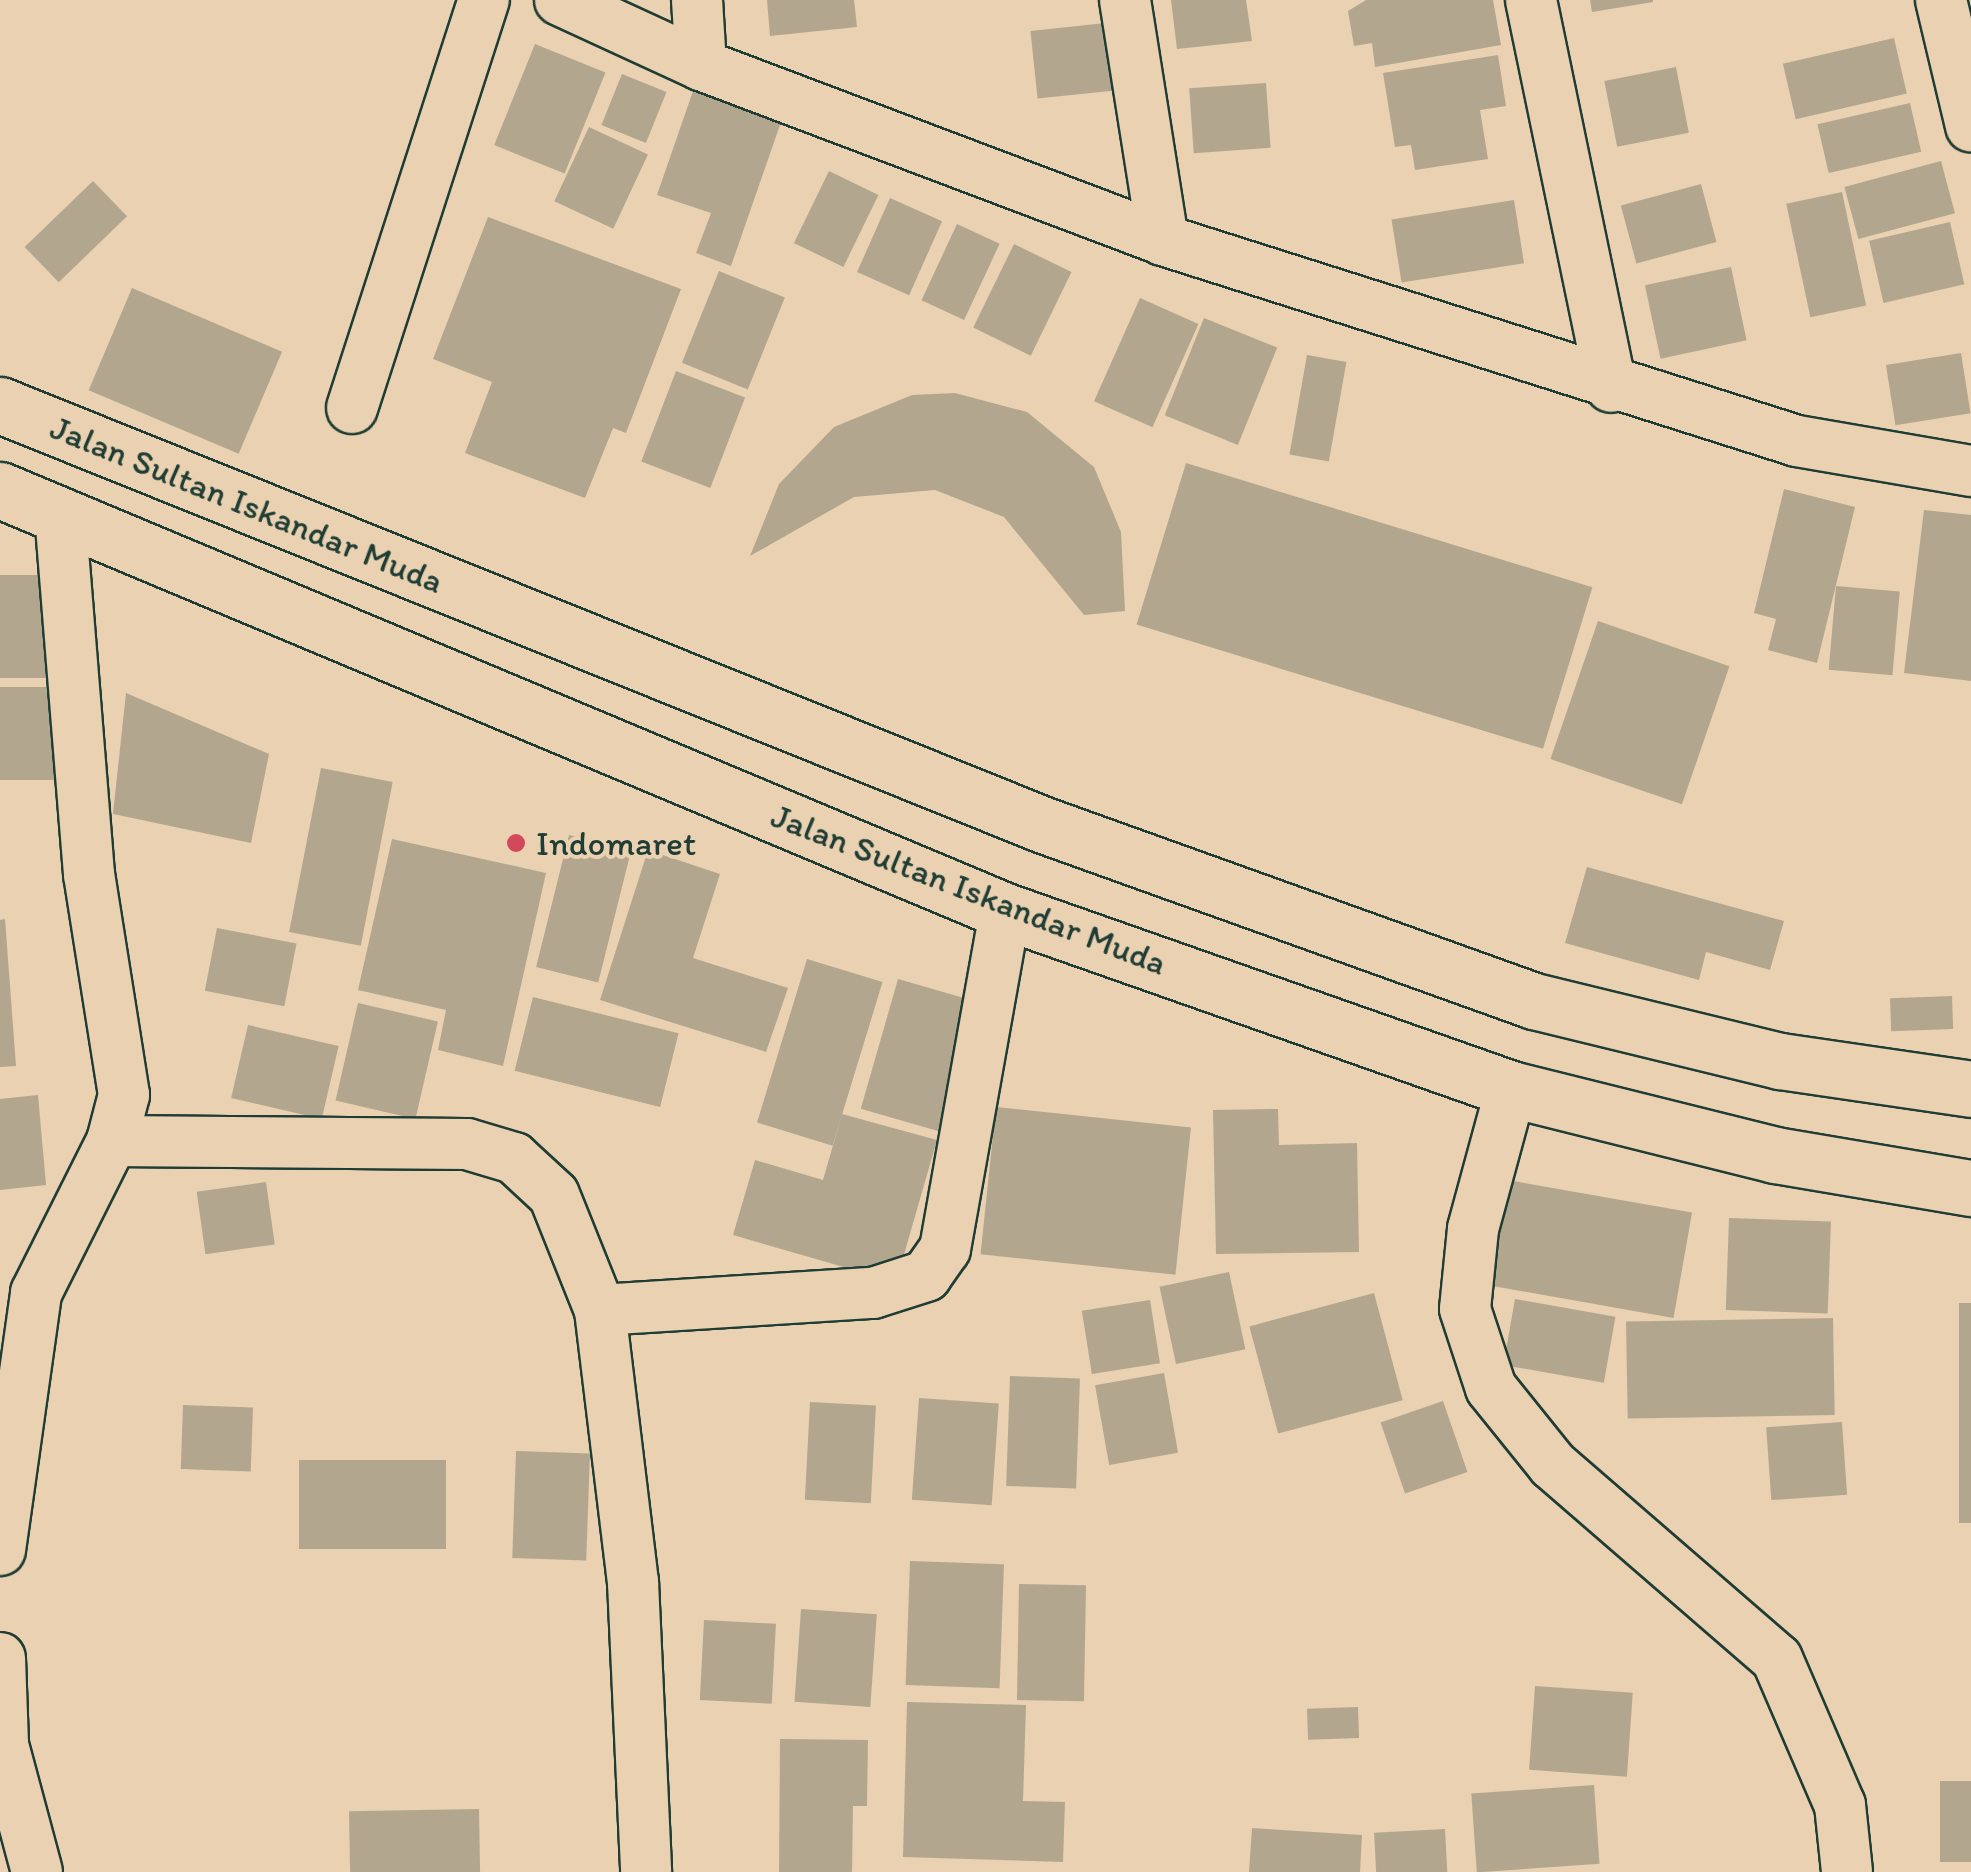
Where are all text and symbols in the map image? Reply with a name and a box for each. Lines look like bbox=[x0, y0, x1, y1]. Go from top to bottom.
street label: Jalan Sultan Iskandar Muda bbox=[44, 406, 450, 602]
street label: Jalan Sultan Iskandar Muda bbox=[765, 794, 1173, 984]
place label: Indomaret bbox=[536, 822, 696, 864]
marker: Indomaret bbox=[505, 832, 527, 854]

